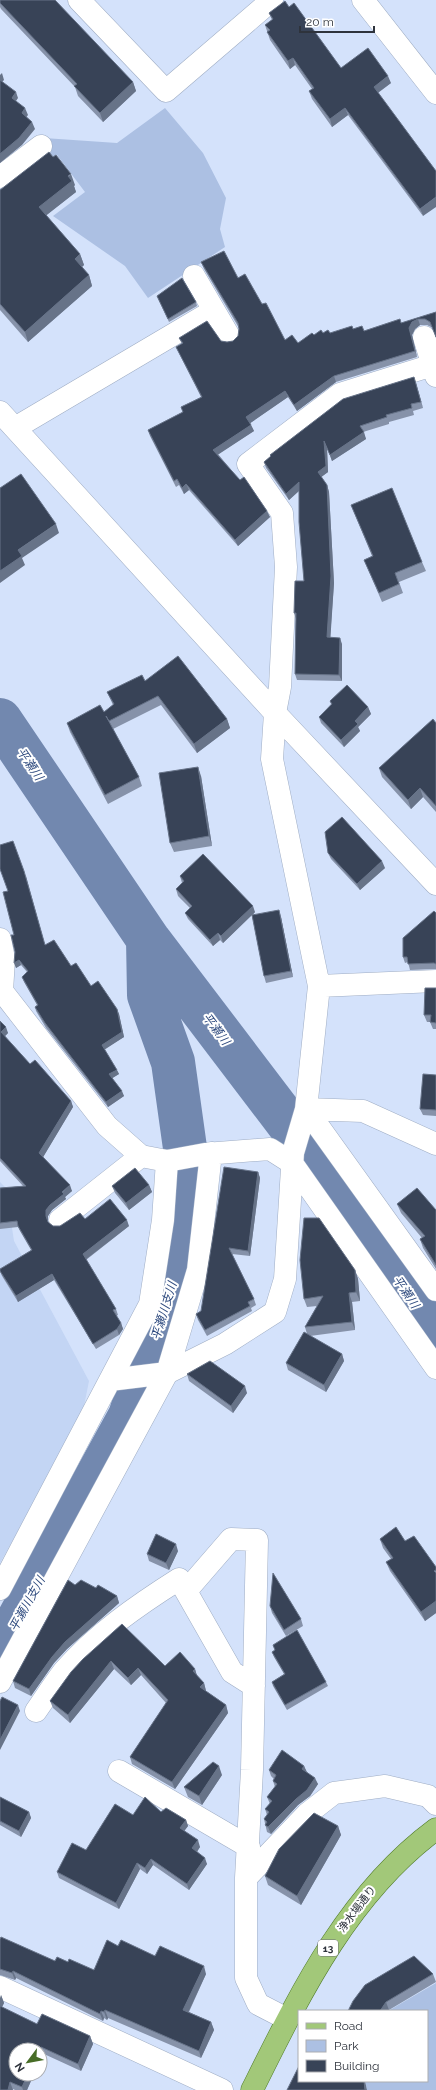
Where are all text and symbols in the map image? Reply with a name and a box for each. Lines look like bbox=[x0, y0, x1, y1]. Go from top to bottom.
scale bar bbox=[300, 8, 374, 34]
text: 20 m bbox=[306, 15, 334, 29]
water label: 平瀬川 bbox=[14, 745, 47, 784]
water label: 平瀬川 bbox=[200, 1010, 234, 1049]
water label: 平瀬川 bbox=[390, 1273, 423, 1312]
water label: 平瀬川支川 bbox=[149, 1278, 180, 1342]
water label: 平瀬川支川 bbox=[6, 1573, 49, 1634]
street label: 浄水場通り bbox=[335, 1883, 379, 1935]
road number: 13 bbox=[318, 1940, 338, 1956]
legend bbox=[298, 2010, 428, 2082]
text: Road bbox=[334, 2019, 363, 2033]
text: Park bbox=[334, 2039, 359, 2053]
north arrow bbox=[8, 2042, 48, 2082]
text: Building bbox=[334, 2059, 380, 2073]
text: N bbox=[12, 2060, 28, 2074]

